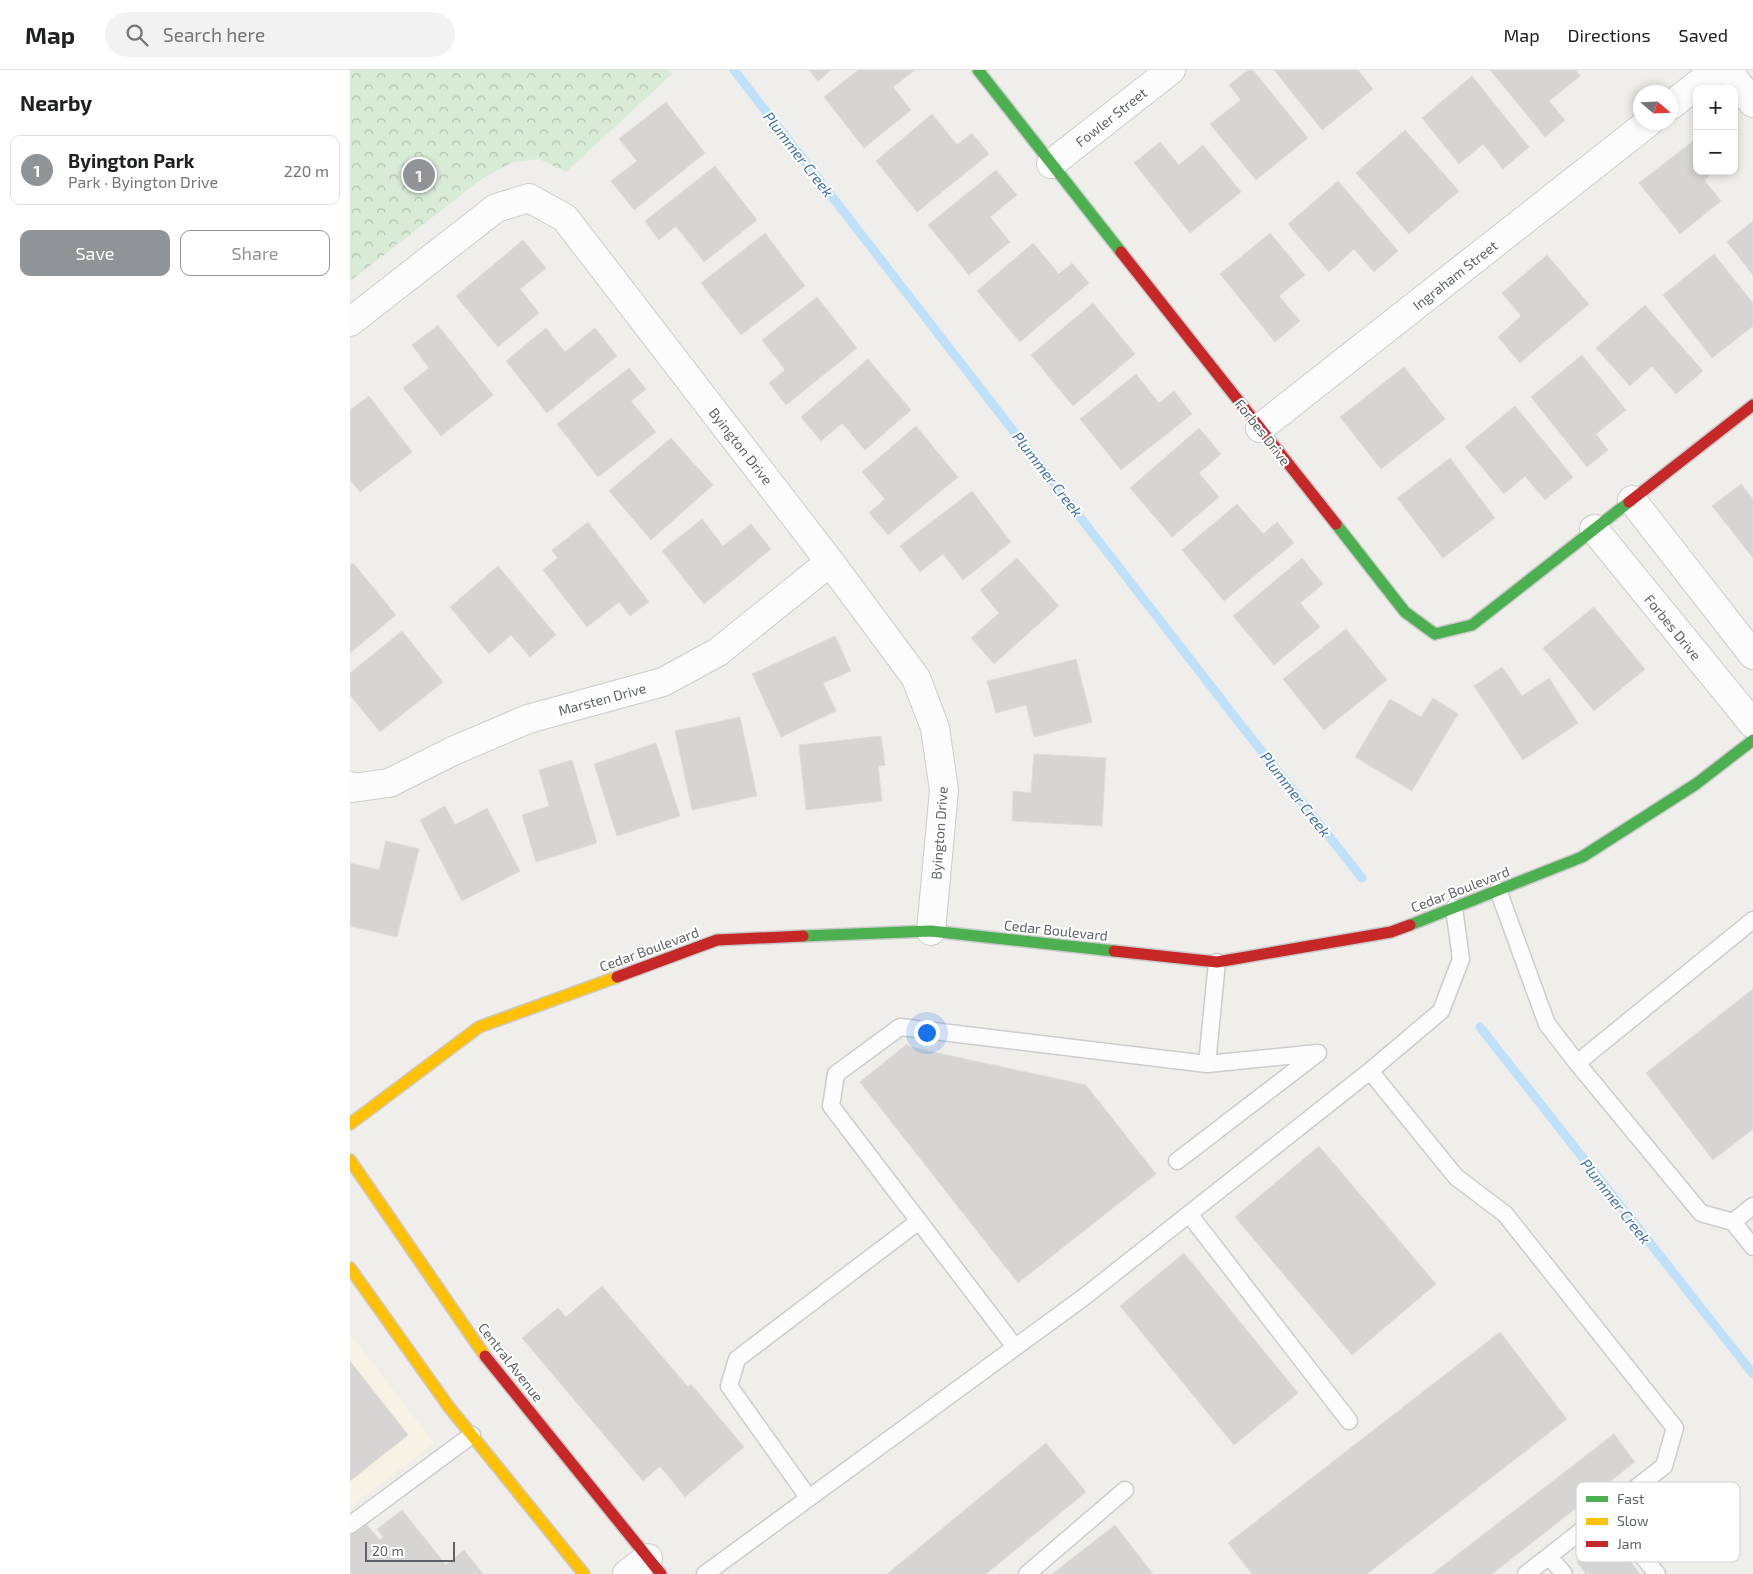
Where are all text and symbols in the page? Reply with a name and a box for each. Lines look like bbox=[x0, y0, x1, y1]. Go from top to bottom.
search box bbox=[105, 12, 455, 57]
text: Map bbox=[25, 20, 75, 49]
icon: search bbox=[123, 21, 151, 49]
text: Search here bbox=[163, 23, 265, 46]
text: Map bbox=[1503, 24, 1540, 46]
text: Directions bbox=[1568, 24, 1651, 46]
text: Saved bbox=[1679, 24, 1728, 46]
street label: Fowler Street bbox=[1072, 84, 1150, 150]
north arrow bbox=[1633, 85, 1678, 130]
map controls bbox=[1693, 85, 1738, 175]
button: + bbox=[1693, 85, 1738, 130]
text: Nearby bbox=[20, 90, 92, 115]
water label: Plummer Creek bbox=[760, 108, 838, 200]
button: − bbox=[1693, 130, 1738, 175]
text: Byington Park bbox=[68, 149, 194, 172]
pin: 1 bbox=[403, 156, 435, 194]
text: 1 bbox=[34, 161, 40, 180]
text: 220 m bbox=[284, 161, 329, 180]
text: Park · Byington Drive bbox=[68, 172, 218, 191]
button: Save bbox=[20, 230, 170, 276]
button: Share bbox=[180, 230, 330, 276]
street label: Ingraham Street bbox=[1409, 237, 1501, 313]
street label: Forbes Drive bbox=[1232, 395, 1294, 469]
street label: Byington Drive bbox=[706, 404, 776, 488]
water label: Plummer Creek bbox=[1009, 428, 1087, 520]
street label: Forbes Drive bbox=[1641, 591, 1705, 663]
street label: Marsten Drive bbox=[556, 679, 648, 719]
water label: Plummer Creek bbox=[1257, 748, 1335, 840]
street label: Byington Drive bbox=[927, 786, 951, 880]
street label: Cedar Boulevard bbox=[1408, 862, 1512, 916]
street label: Cedar Boulevard bbox=[1003, 916, 1109, 944]
street label: Cedar Boulevard bbox=[597, 923, 701, 975]
your location bbox=[914, 1020, 940, 1046]
water label: Plummer Creek bbox=[1577, 1155, 1655, 1247]
street label: Central Avenue bbox=[475, 1319, 547, 1405]
legend bbox=[1576, 1482, 1740, 1562]
text: Fast bbox=[1617, 1490, 1644, 1507]
text: Slow bbox=[1617, 1512, 1649, 1529]
text: Jam bbox=[1617, 1535, 1642, 1552]
scale bar bbox=[365, 1539, 455, 1562]
text: 20 m bbox=[372, 1542, 404, 1559]

